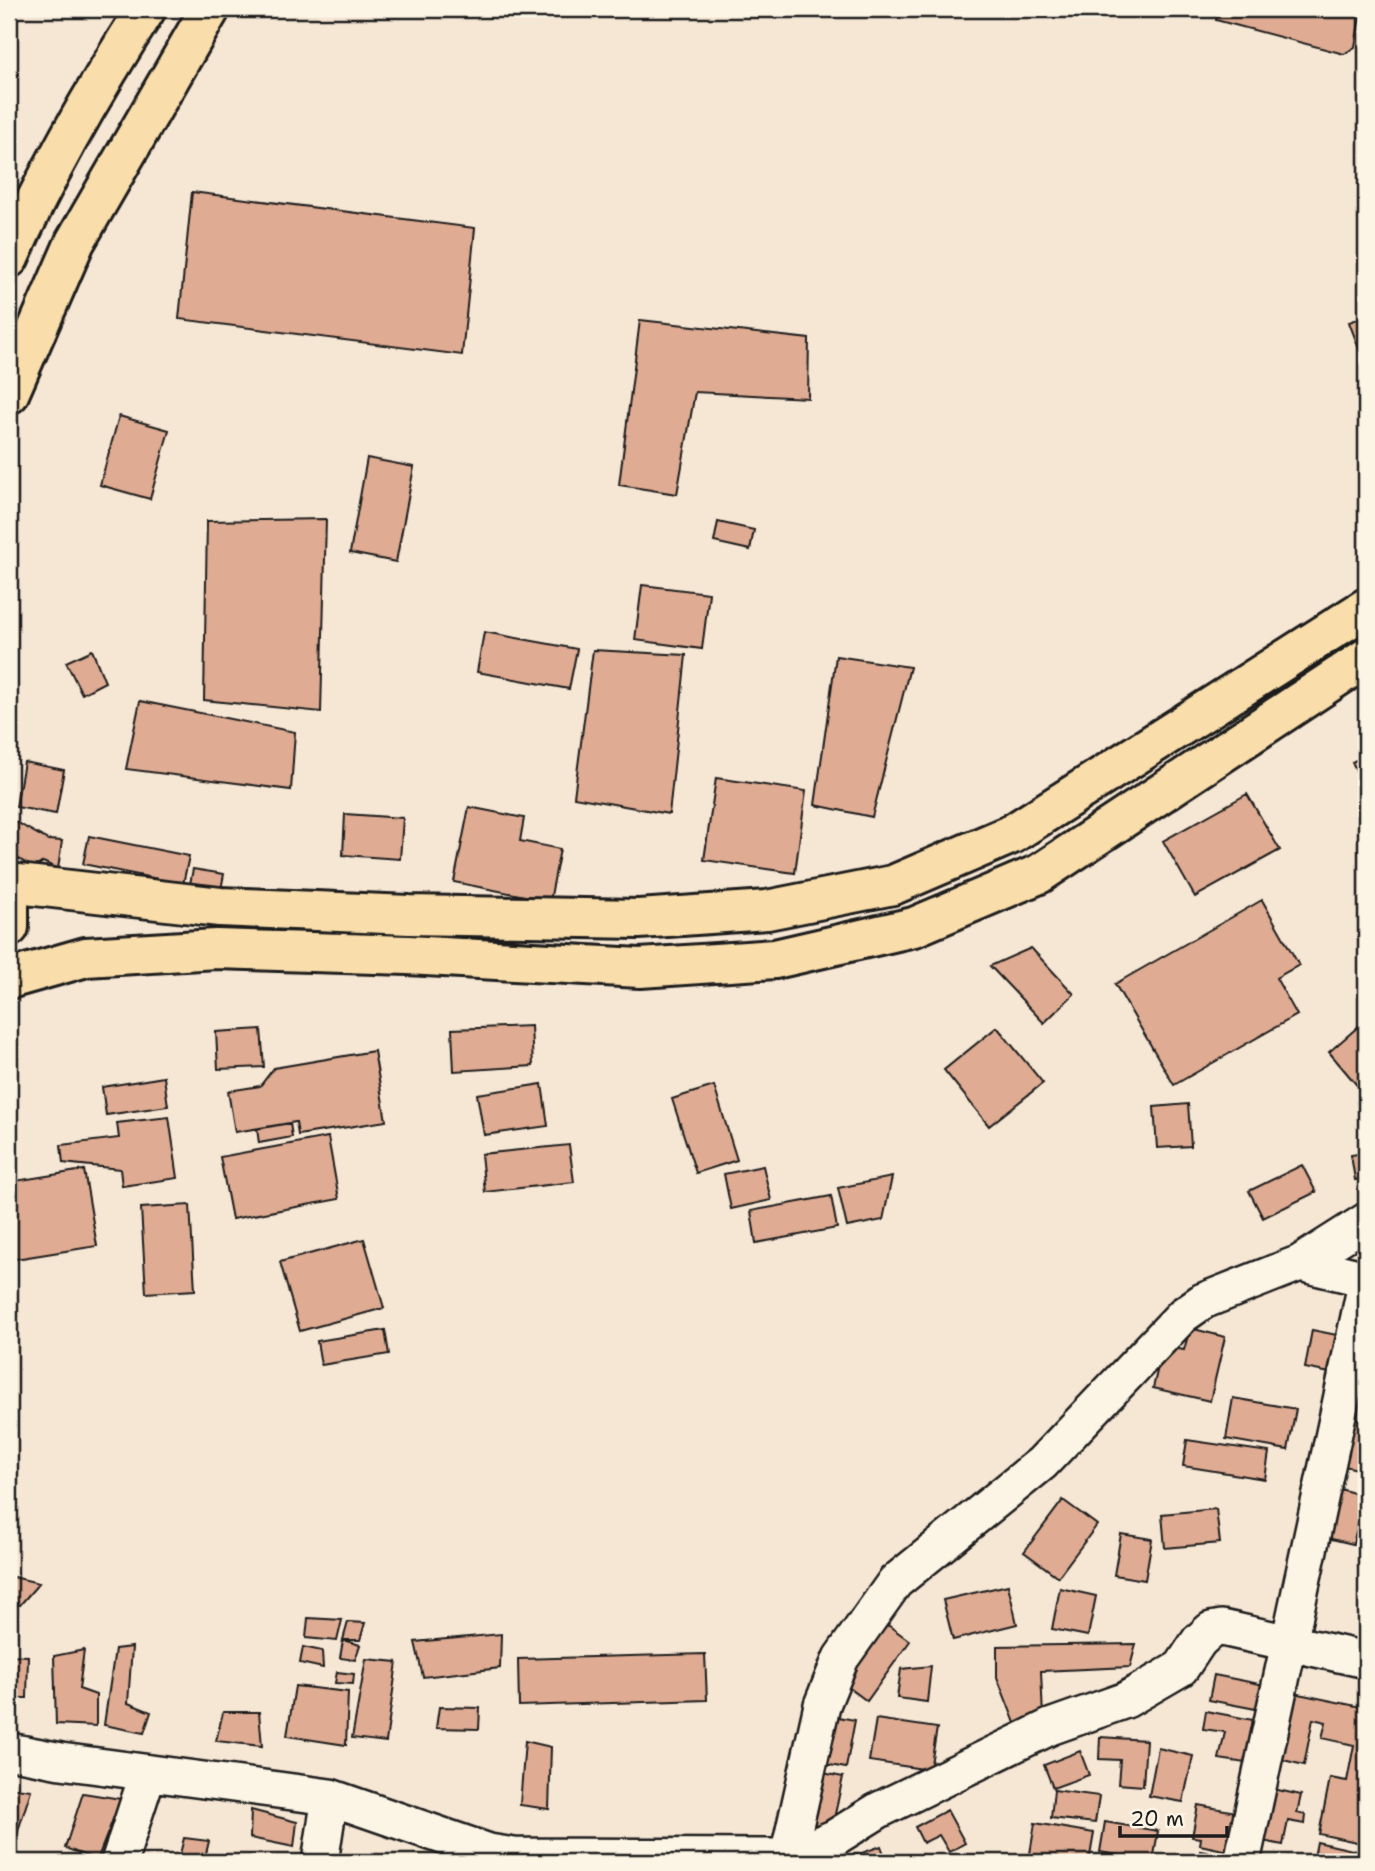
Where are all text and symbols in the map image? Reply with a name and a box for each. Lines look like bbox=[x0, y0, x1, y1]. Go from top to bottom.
scale bar bbox=[1120, 1794, 1226, 1838]
text: 20 m bbox=[1130, 1805, 1184, 1833]

